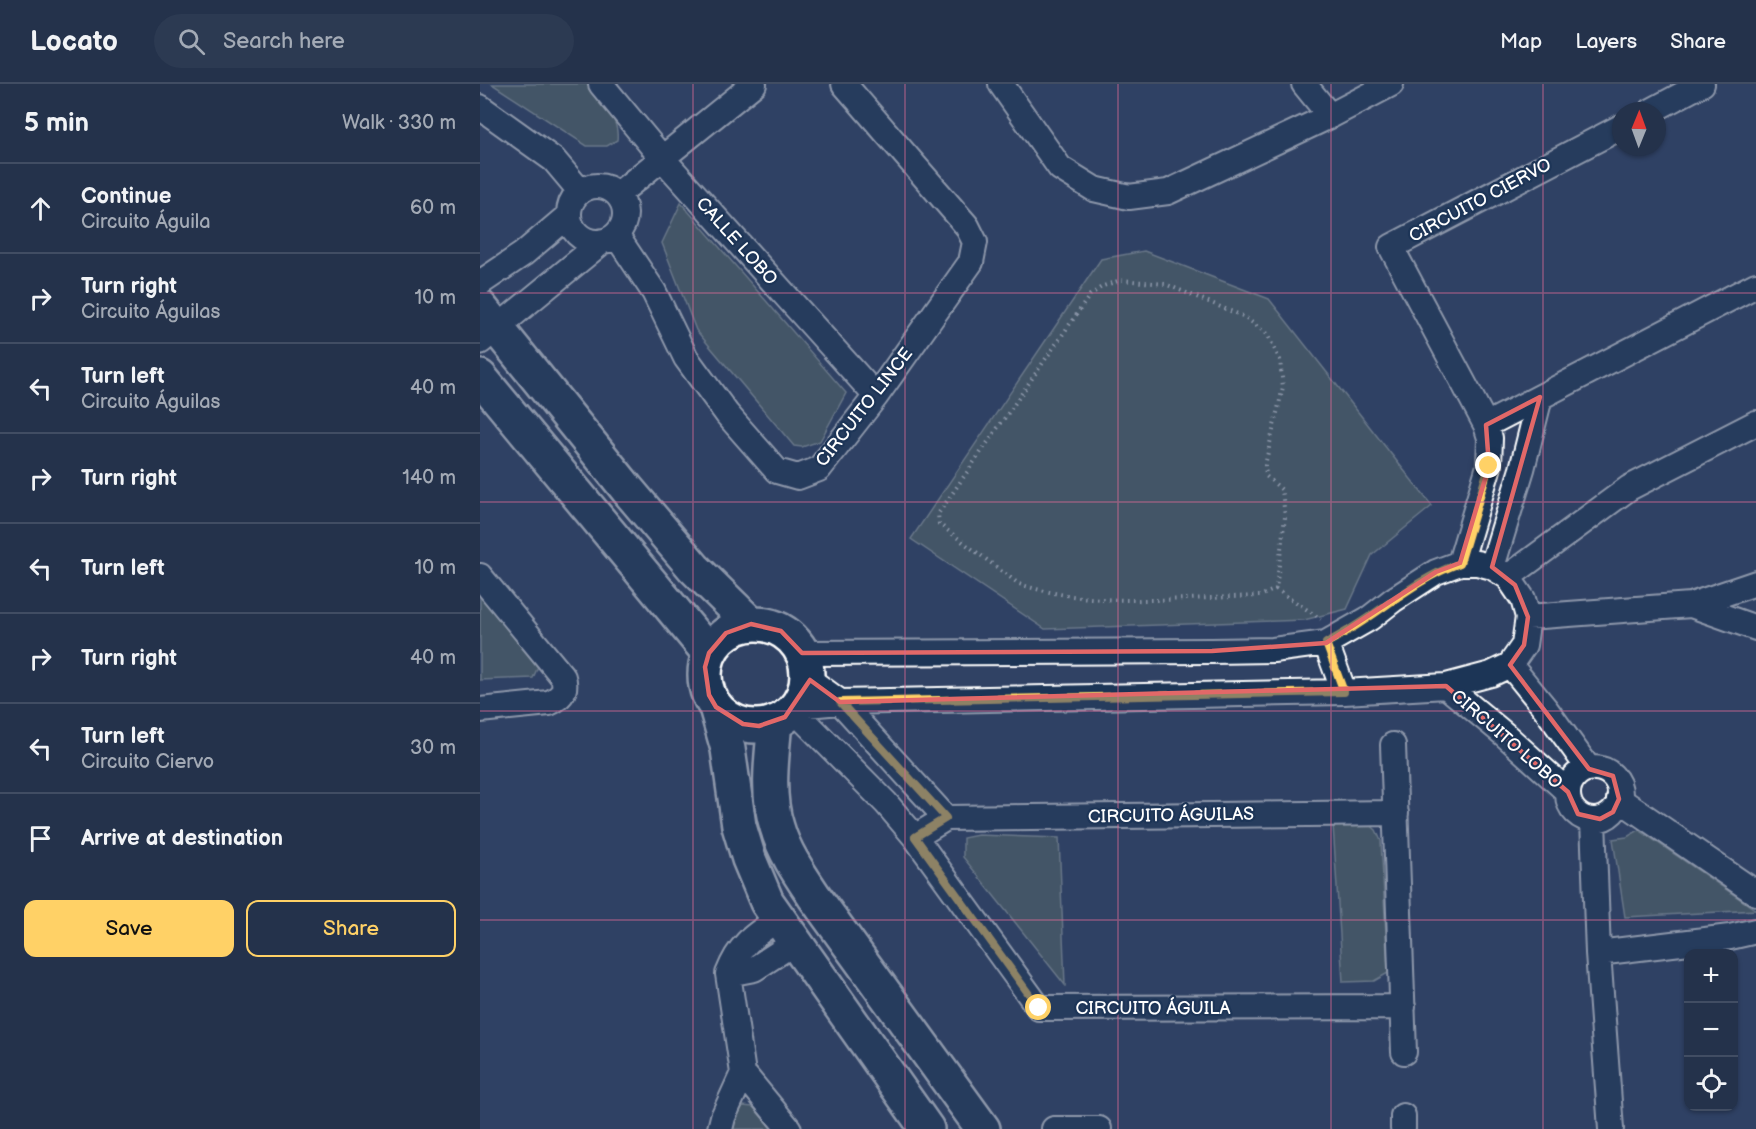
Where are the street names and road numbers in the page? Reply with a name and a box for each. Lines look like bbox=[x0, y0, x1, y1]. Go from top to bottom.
street label: CIRCUITO CIERVO bbox=[1405, 154, 1555, 247]
street label: CALLE LOBO bbox=[692, 193, 782, 290]
street label: CIRCUITO LINCE bbox=[811, 344, 917, 471]
street label: CIRCUITO LOBO bbox=[1447, 685, 1567, 793]
street label: CIRCUITO ÁGUILAS bbox=[1088, 802, 1254, 827]
street label: CIRCUITO ÁGUILA bbox=[1075, 996, 1231, 1019]

